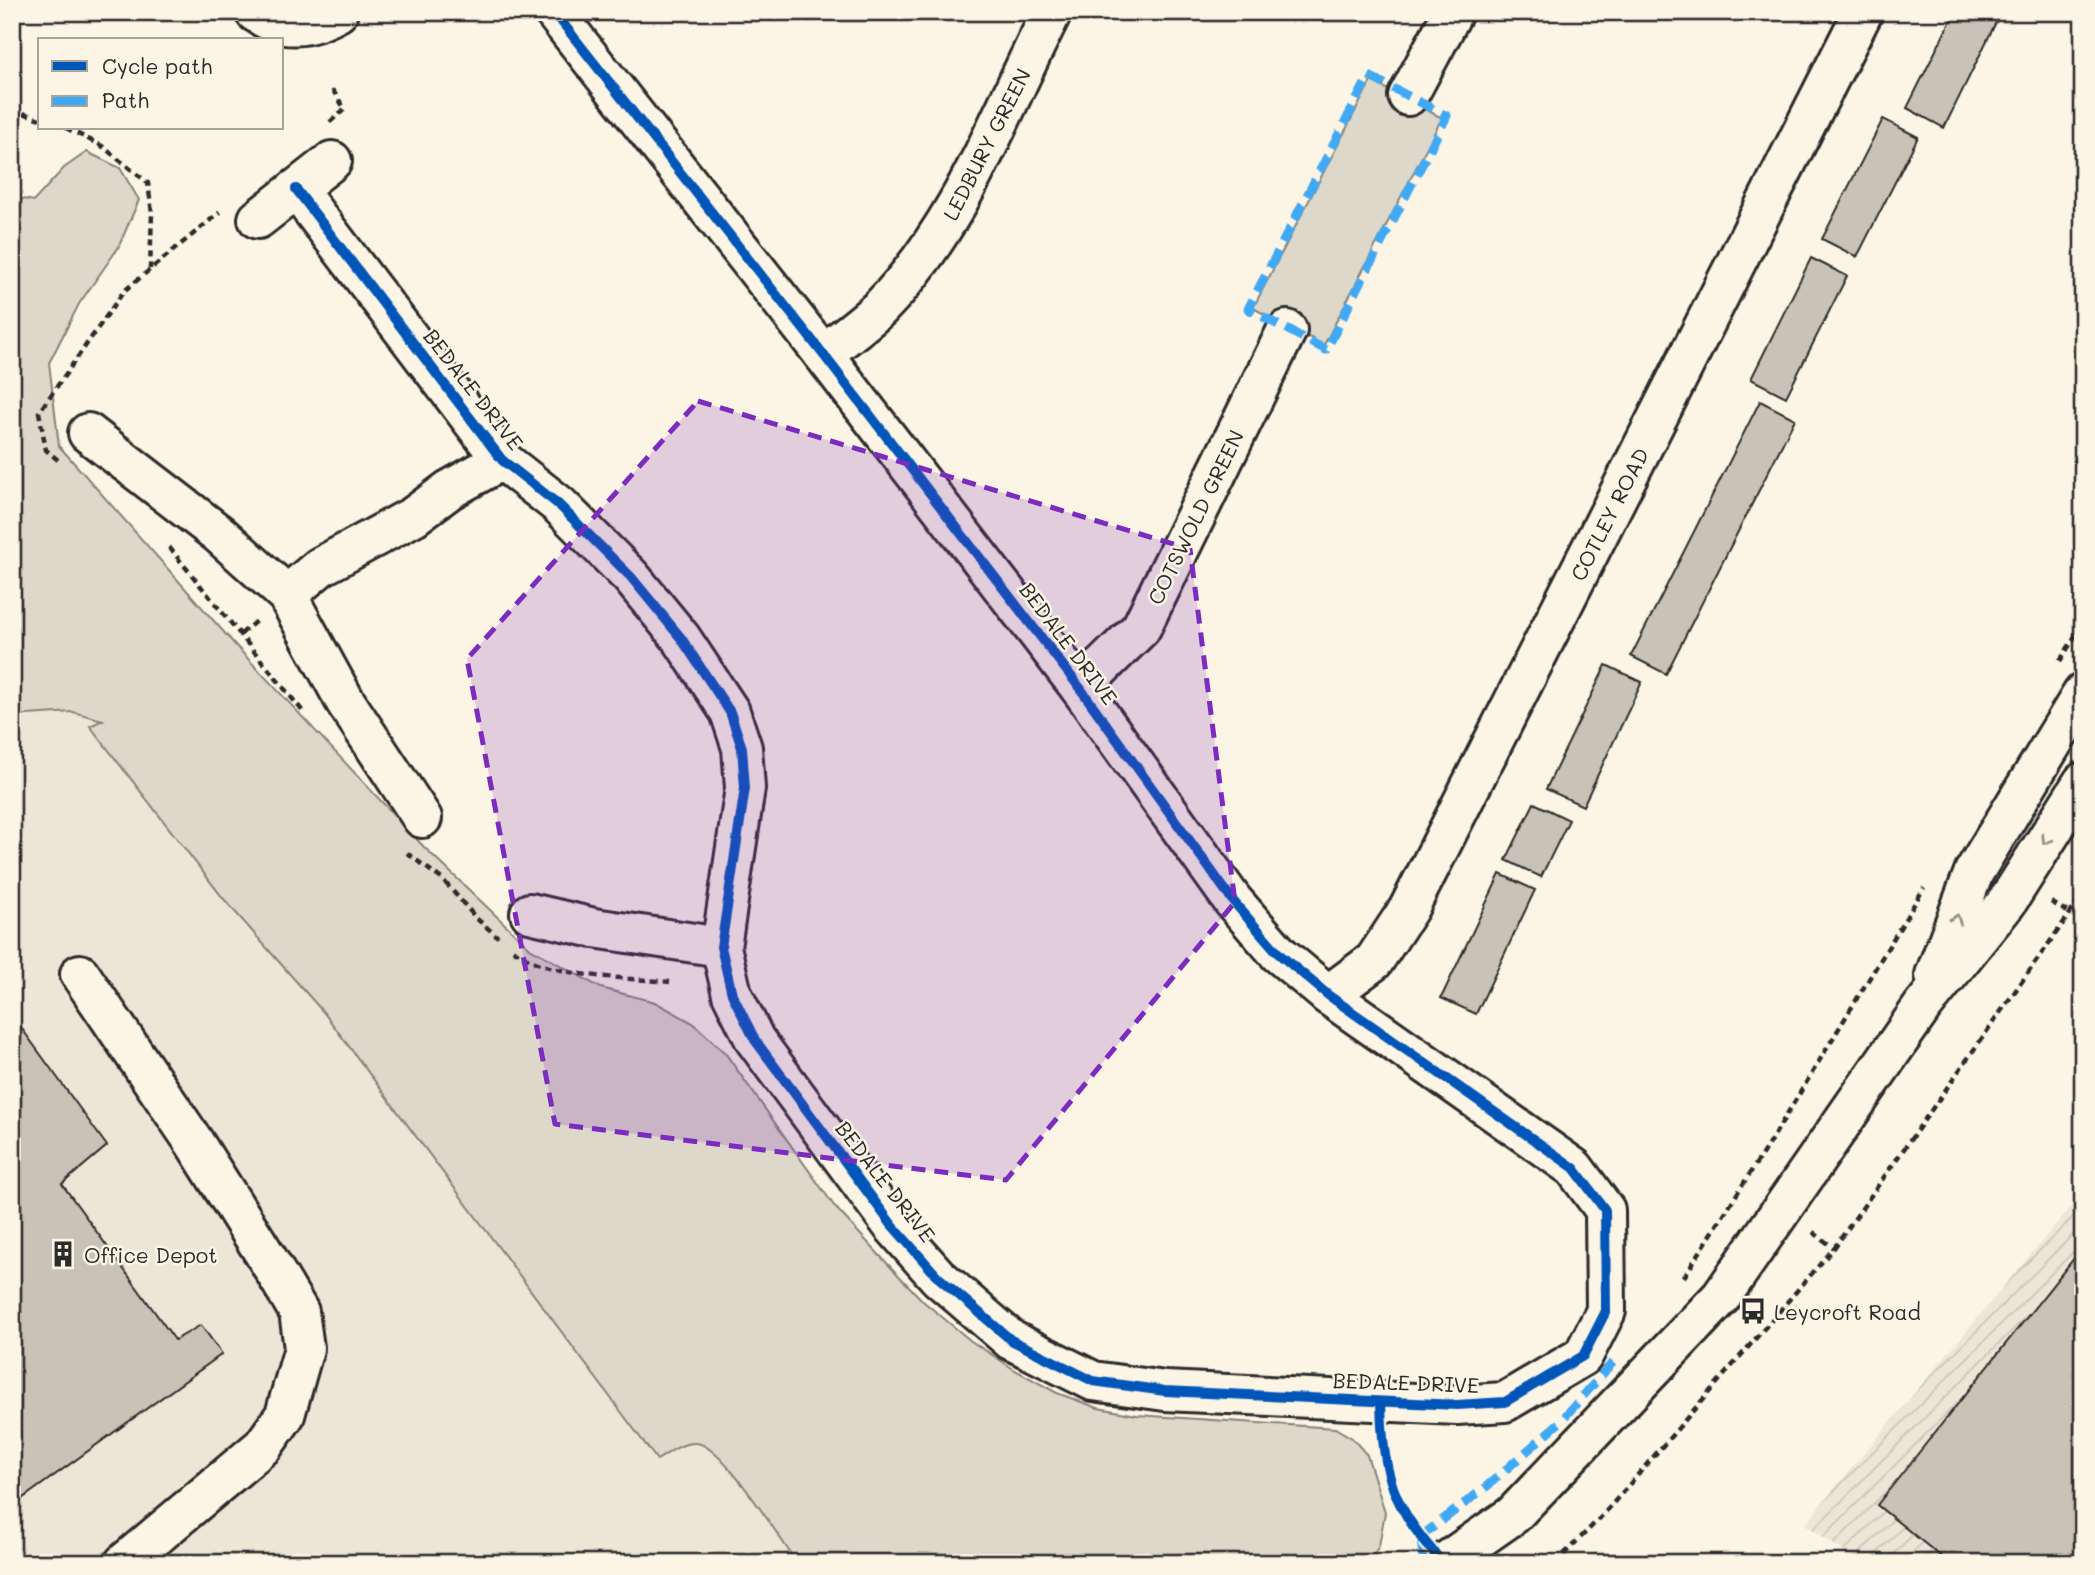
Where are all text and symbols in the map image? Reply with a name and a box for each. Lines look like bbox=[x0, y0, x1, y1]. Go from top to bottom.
legend bbox=[38, 38, 284, 130]
text: Cycle path bbox=[102, 52, 212, 79]
street label: LEDBURY GREEN bbox=[936, 63, 1036, 225]
text: Path bbox=[102, 86, 149, 113]
street label: BEDALE DRIVE bbox=[418, 323, 530, 455]
street label: COTSWOLD GREEN bbox=[1141, 425, 1249, 609]
street label: COTLEY ROAD bbox=[1564, 443, 1654, 585]
street label: BEDALE DRIVE bbox=[1014, 576, 1124, 710]
one-way arrow bbox=[2042, 832, 2055, 845]
one-way arrow bbox=[1948, 914, 1962, 926]
street label: BEDALE DRIVE bbox=[830, 1115, 942, 1247]
building icon: Office Depot bbox=[48, 1239, 78, 1269]
place label: Office Depot bbox=[84, 1241, 218, 1268]
bus stop icon: Leycroft Road bbox=[1738, 1296, 1768, 1326]
place label: Leycroft Road bbox=[1774, 1298, 1921, 1325]
street label: BEDALE DRIVE bbox=[1332, 1366, 1480, 1398]

